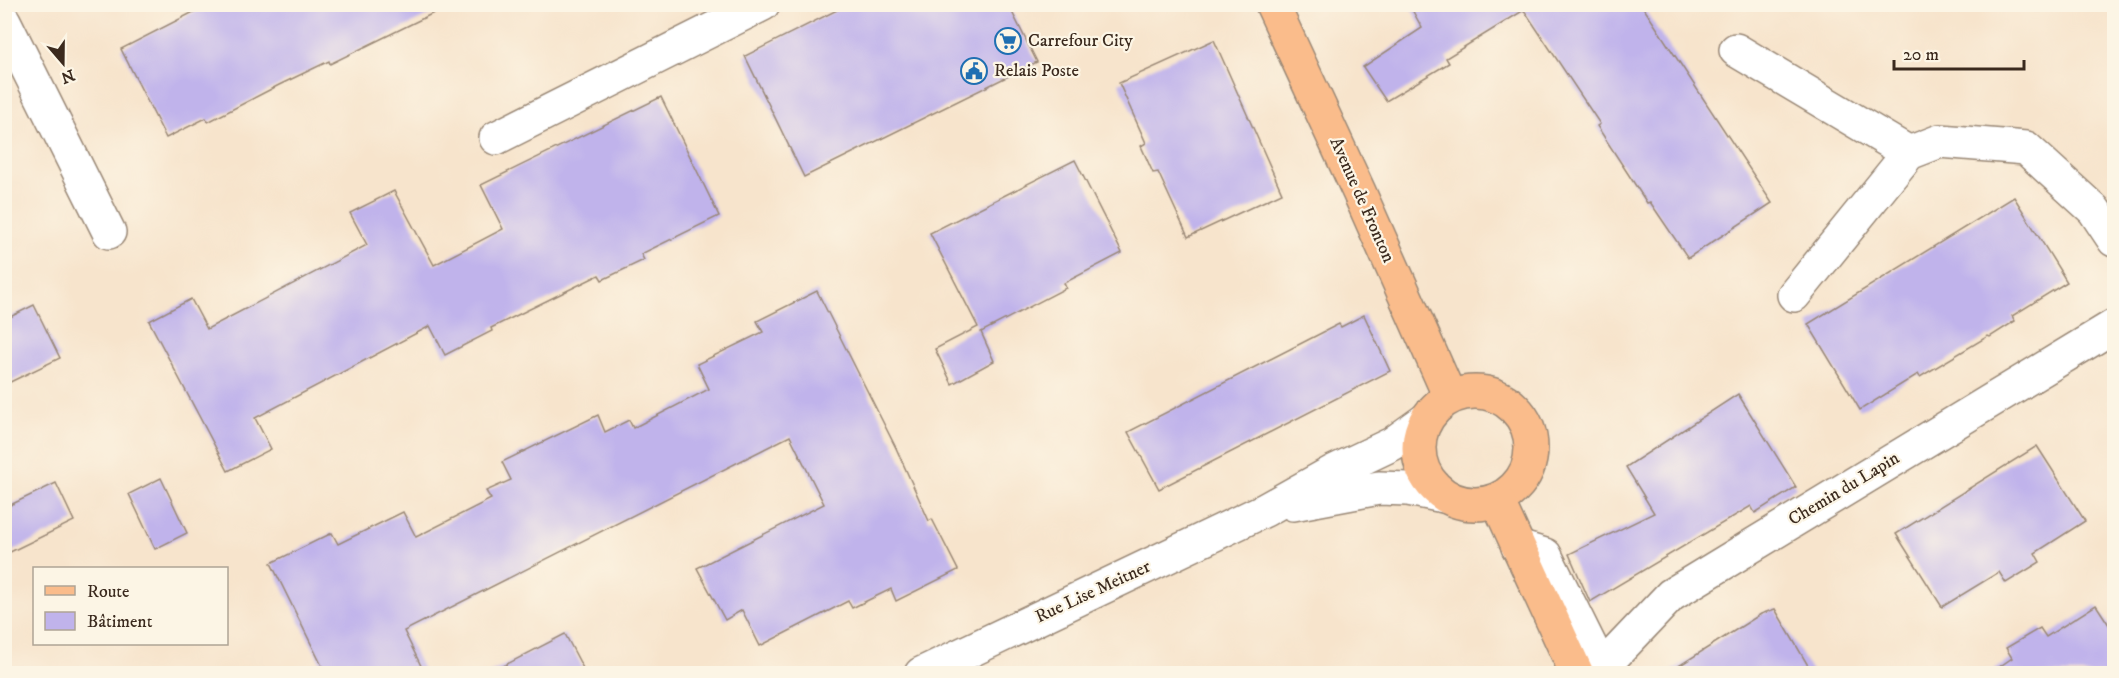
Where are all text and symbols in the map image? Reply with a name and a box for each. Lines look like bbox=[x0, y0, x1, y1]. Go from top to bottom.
supermarket icon: Carrefour City bbox=[993, 26, 1023, 56]
place label: Carrefour City bbox=[1028, 30, 1133, 52]
north arrow bbox=[33, 33, 93, 93]
scale bar bbox=[1894, 33, 2024, 71]
text: 20 m bbox=[1903, 44, 1939, 66]
public building icon: Relais Poste bbox=[959, 56, 989, 86]
place label: Relais Poste bbox=[994, 60, 1079, 82]
text: N bbox=[58, 65, 77, 88]
street label: Avenue de Fronton bbox=[1325, 134, 1400, 267]
street label: Chemin du Lapin bbox=[1785, 447, 1904, 531]
street label: Rue Lise Meitner bbox=[1032, 556, 1154, 628]
legend bbox=[33, 567, 228, 645]
text: Route bbox=[87, 581, 130, 603]
text: Bâtiment bbox=[87, 611, 153, 633]

